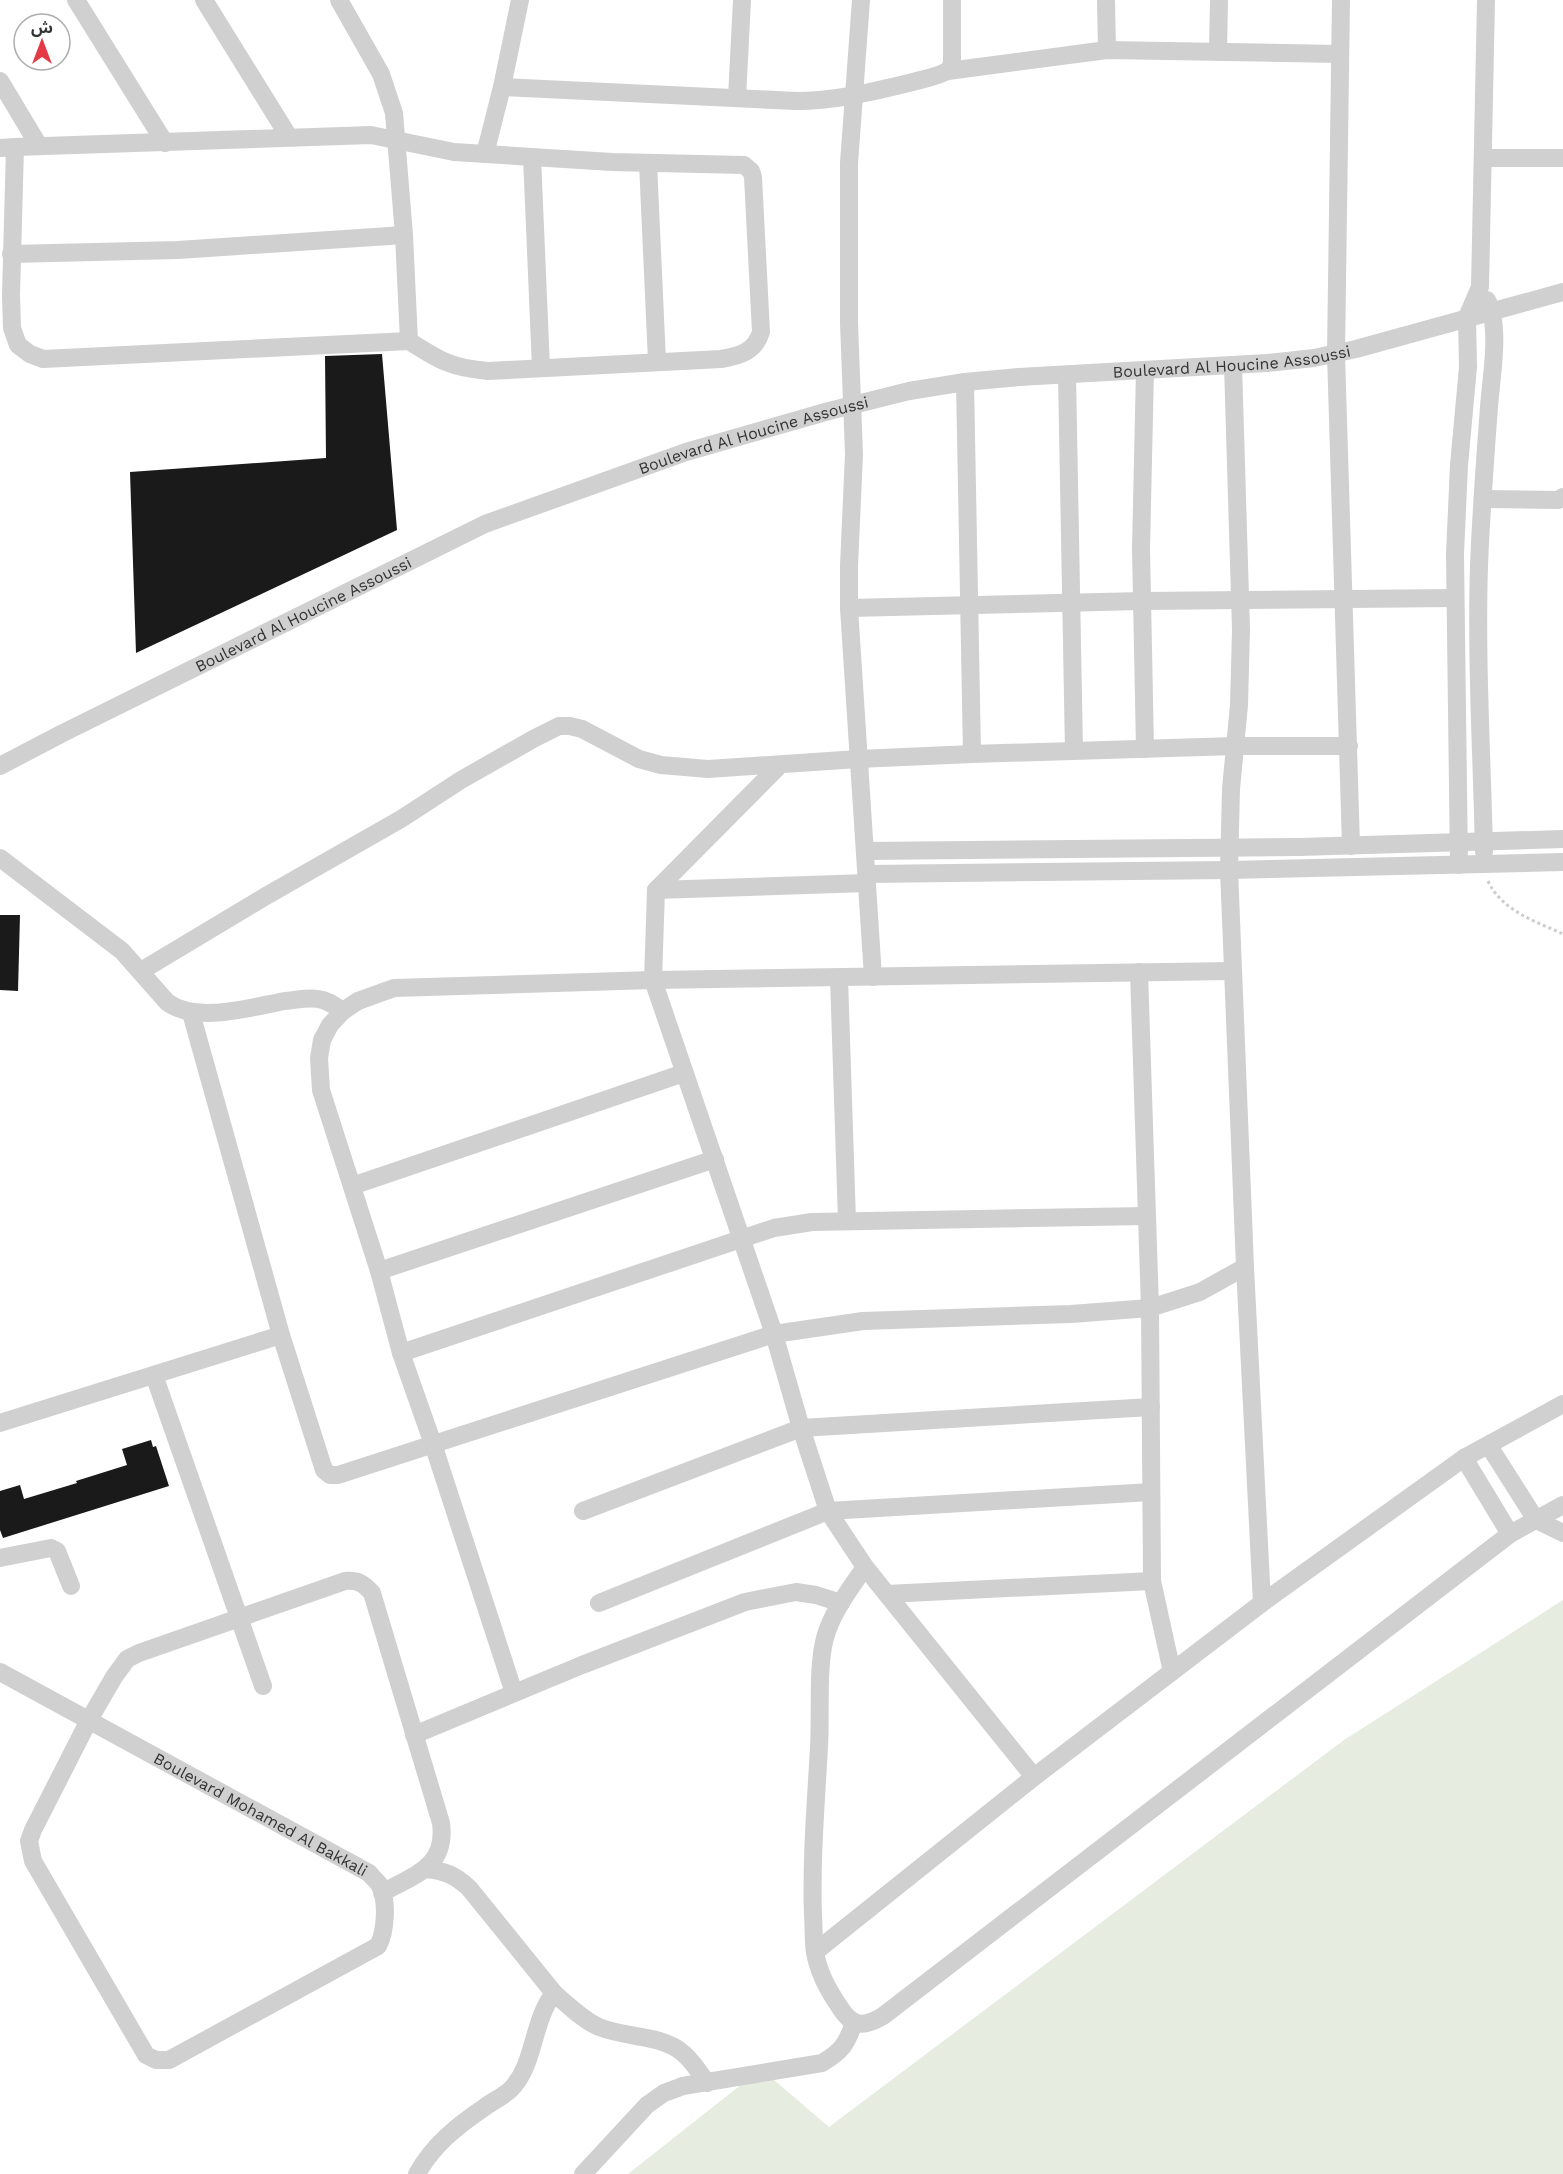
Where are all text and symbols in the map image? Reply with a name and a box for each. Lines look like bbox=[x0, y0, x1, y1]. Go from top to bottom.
north arrow bbox=[12, 12, 72, 72]
text: ش bbox=[31, 18, 53, 37]
street label: Boulevard Al Houcine Assoussi bbox=[1112, 341, 1352, 381]
street label: Boulevard Al Houcine Assoussi bbox=[636, 392, 870, 478]
street label: Boulevard Al Houcine Assoussi bbox=[192, 553, 414, 676]
street label: Boulevard Mohamed Al Bakkali bbox=[151, 1748, 371, 1880]

